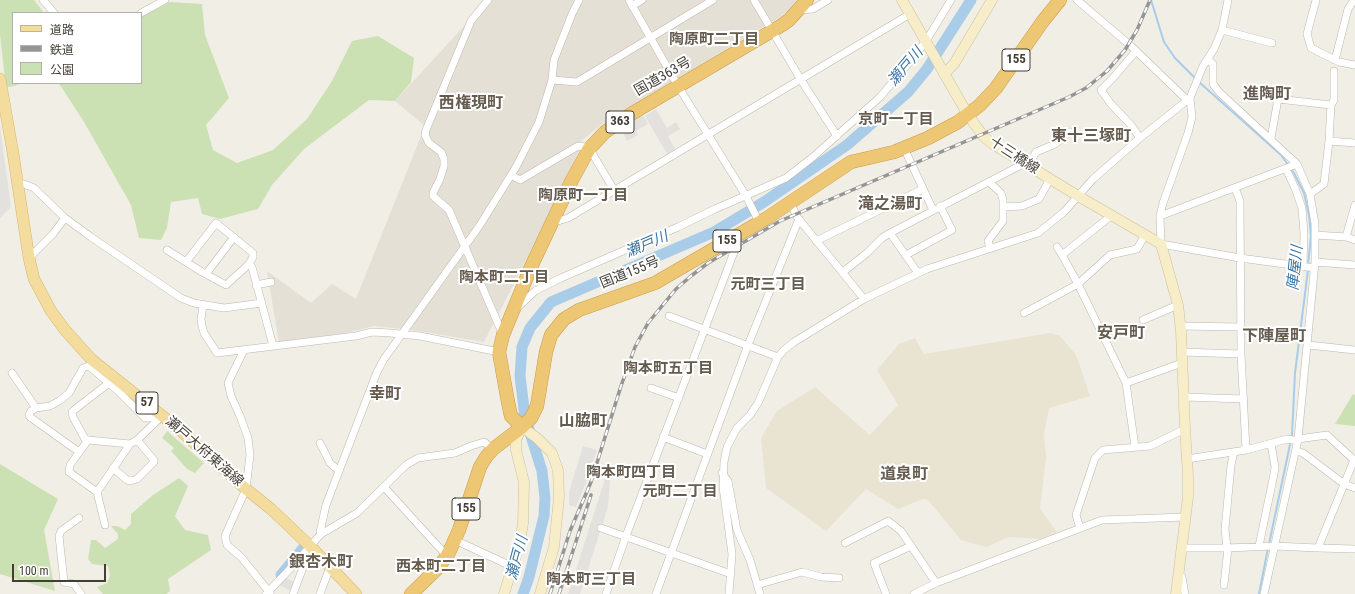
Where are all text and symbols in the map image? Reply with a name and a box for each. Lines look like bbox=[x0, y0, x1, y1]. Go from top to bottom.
legend bbox=[12, 12, 142, 84]
text: 道路 bbox=[50, 23, 74, 37]
district label: 陶原町二丁目 bbox=[669, 31, 759, 49]
text: 鉄道 bbox=[50, 43, 74, 57]
water label: 瀬戸川 bbox=[885, 44, 927, 90]
road number: 155 bbox=[1002, 49, 1030, 71]
street label: 国道363号 bbox=[632, 54, 694, 100]
text: 公園 bbox=[50, 63, 74, 77]
district label: 進陶町 bbox=[1243, 85, 1291, 105]
district label: 西権現町 bbox=[439, 94, 503, 114]
road number: 363 bbox=[606, 111, 634, 133]
district label: 京町一丁目 bbox=[859, 111, 933, 129]
district label: 東十三塚町 bbox=[1051, 127, 1131, 147]
street label: 十三橋線 bbox=[986, 134, 1042, 178]
district label: 陶原町一丁目 bbox=[538, 187, 628, 205]
district label: 滝之湯町 bbox=[858, 195, 922, 215]
water label: 瀬戸川 bbox=[623, 228, 671, 262]
road number: 155 bbox=[713, 230, 741, 252]
water label: 陣屋川 bbox=[1285, 245, 1307, 291]
street label: 国道155号 bbox=[598, 253, 662, 293]
district label: 陶本町二丁目 bbox=[459, 269, 549, 287]
district label: 元町三丁目 bbox=[731, 276, 805, 294]
district label: 安戸町 bbox=[1097, 324, 1145, 344]
district label: 下陣屋町 bbox=[1242, 327, 1306, 347]
district label: 陶本町五丁目 bbox=[623, 360, 713, 378]
district label: 幸町 bbox=[369, 385, 401, 405]
road number: 57 bbox=[136, 392, 158, 414]
district label: 山脇町 bbox=[559, 412, 607, 432]
street label: 瀬戸大府東海線 bbox=[162, 414, 246, 490]
district label: 陶本町四丁目 bbox=[586, 464, 676, 482]
district label: 道泉町 bbox=[880, 465, 928, 485]
district label: 元町二丁目 bbox=[643, 483, 717, 501]
road number: 155 bbox=[452, 498, 480, 520]
water label: 瀬戸川 bbox=[503, 534, 533, 582]
district label: 銀杏木町 bbox=[289, 553, 353, 573]
scale bar bbox=[14, 556, 108, 582]
district label: 西本町二丁目 bbox=[396, 558, 486, 576]
text: 100 m bbox=[19, 564, 49, 578]
district label: 陶本町三丁目 bbox=[546, 571, 636, 589]

